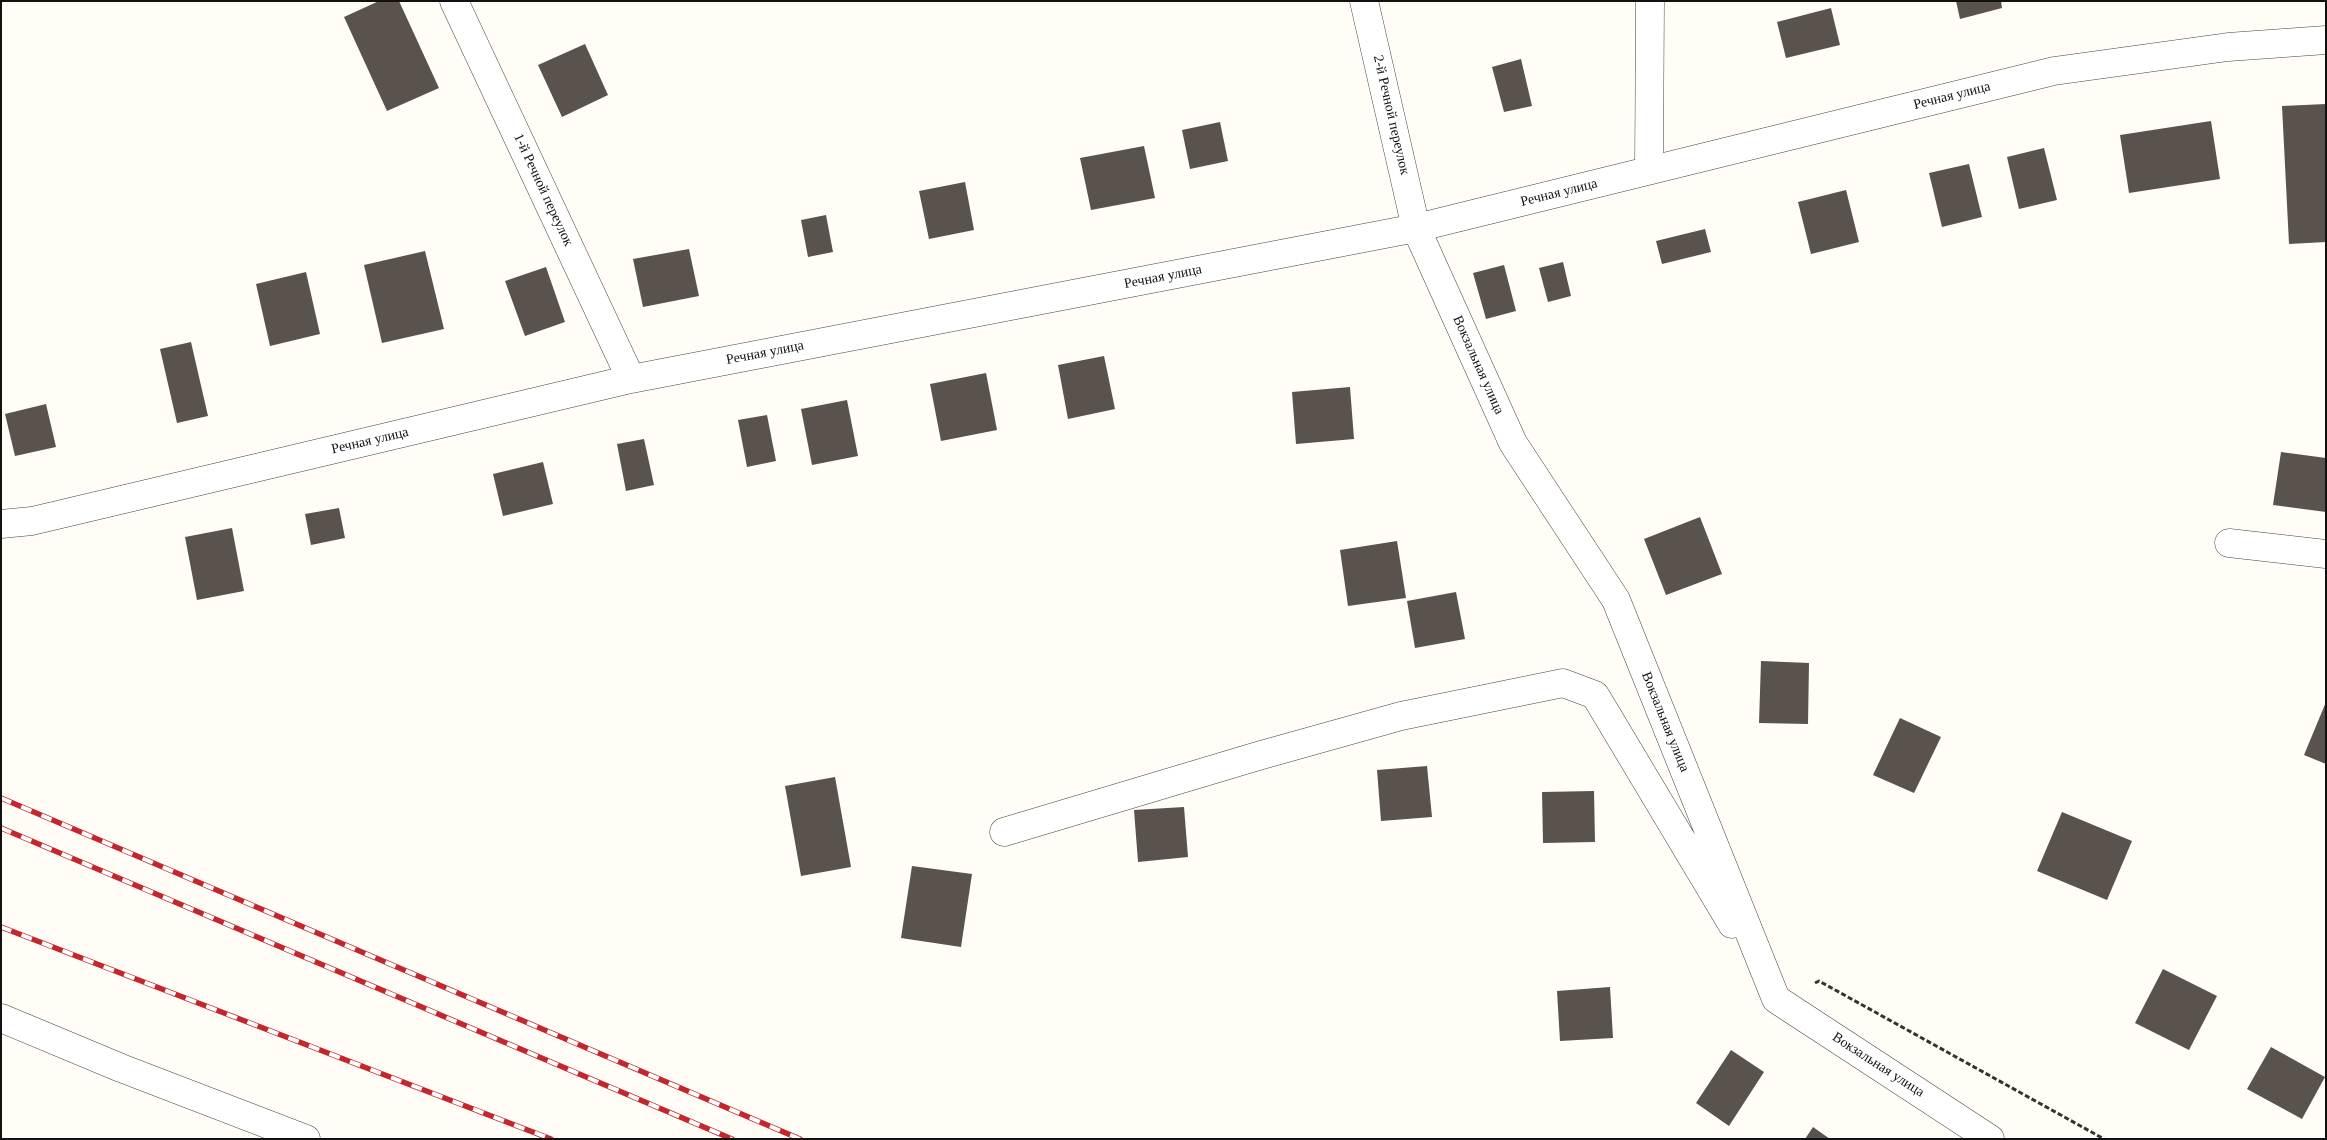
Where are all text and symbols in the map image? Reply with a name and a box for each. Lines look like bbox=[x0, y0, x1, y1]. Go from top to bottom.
street label: 2-й Речной переулок bbox=[1369, 53, 1413, 177]
street label: Речная улица bbox=[1912, 78, 1992, 114]
street label: 1-й Речной переулок bbox=[510, 131, 576, 249]
street label: Речная улица bbox=[1519, 175, 1599, 211]
street label: Речная улица bbox=[1123, 261, 1203, 293]
street label: Вокзальная улица bbox=[1449, 313, 1507, 417]
street label: Речная улица bbox=[725, 337, 805, 369]
street label: Речная улица bbox=[330, 424, 410, 458]
street label: Вокзальная улица bbox=[1637, 670, 1693, 774]
street label: Вокзальная улица bbox=[1829, 1029, 1927, 1101]

